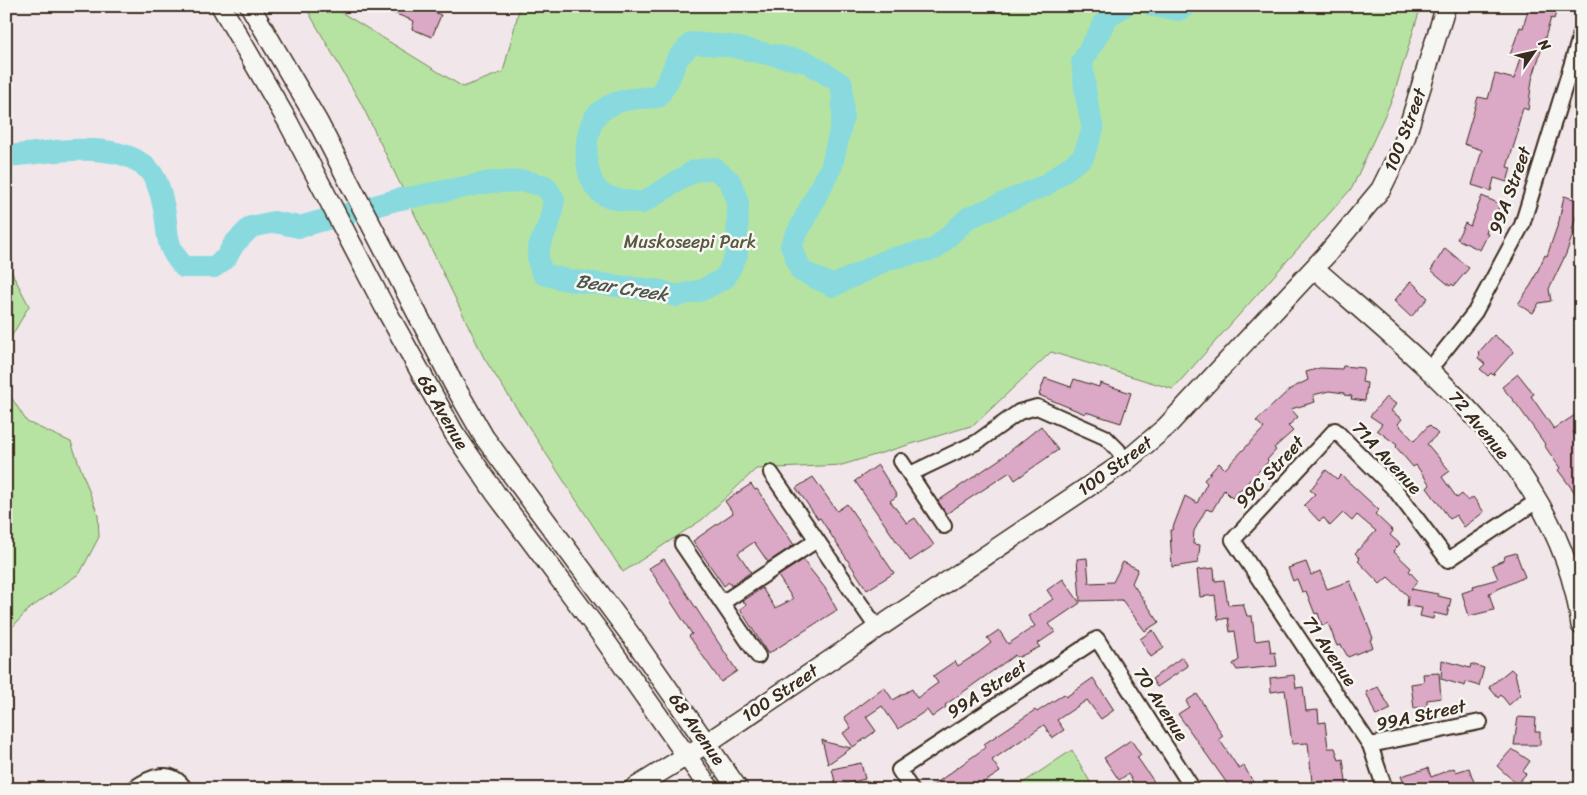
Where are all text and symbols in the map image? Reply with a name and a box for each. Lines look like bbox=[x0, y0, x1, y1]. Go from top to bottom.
north arrow bbox=[1510, 28, 1560, 78]
text: N bbox=[1531, 33, 1558, 56]
street label: 100 Street bbox=[1374, 83, 1436, 177]
street label: 99A Street bbox=[1479, 141, 1541, 238]
park label: Muskoseepi Park bbox=[624, 226, 756, 258]
water label: Bear Creek bbox=[574, 264, 671, 311]
street label: 68 Avenue bbox=[408, 368, 478, 456]
street label: 72 Avenue bbox=[1440, 383, 1518, 467]
street label: 71A Avenue bbox=[1344, 414, 1430, 503]
street label: 100 Street bbox=[1070, 427, 1160, 505]
street label: 99C Street bbox=[1227, 428, 1313, 516]
street label: 71 Avenue bbox=[1294, 609, 1366, 693]
street label: 99A Street bbox=[940, 650, 1034, 727]
street label: 100 Street bbox=[735, 655, 826, 731]
street label: 70 Avenue bbox=[1125, 660, 1197, 748]
street label: 68 Avenue bbox=[660, 686, 734, 773]
street label: 99A Street bbox=[1373, 690, 1470, 740]

